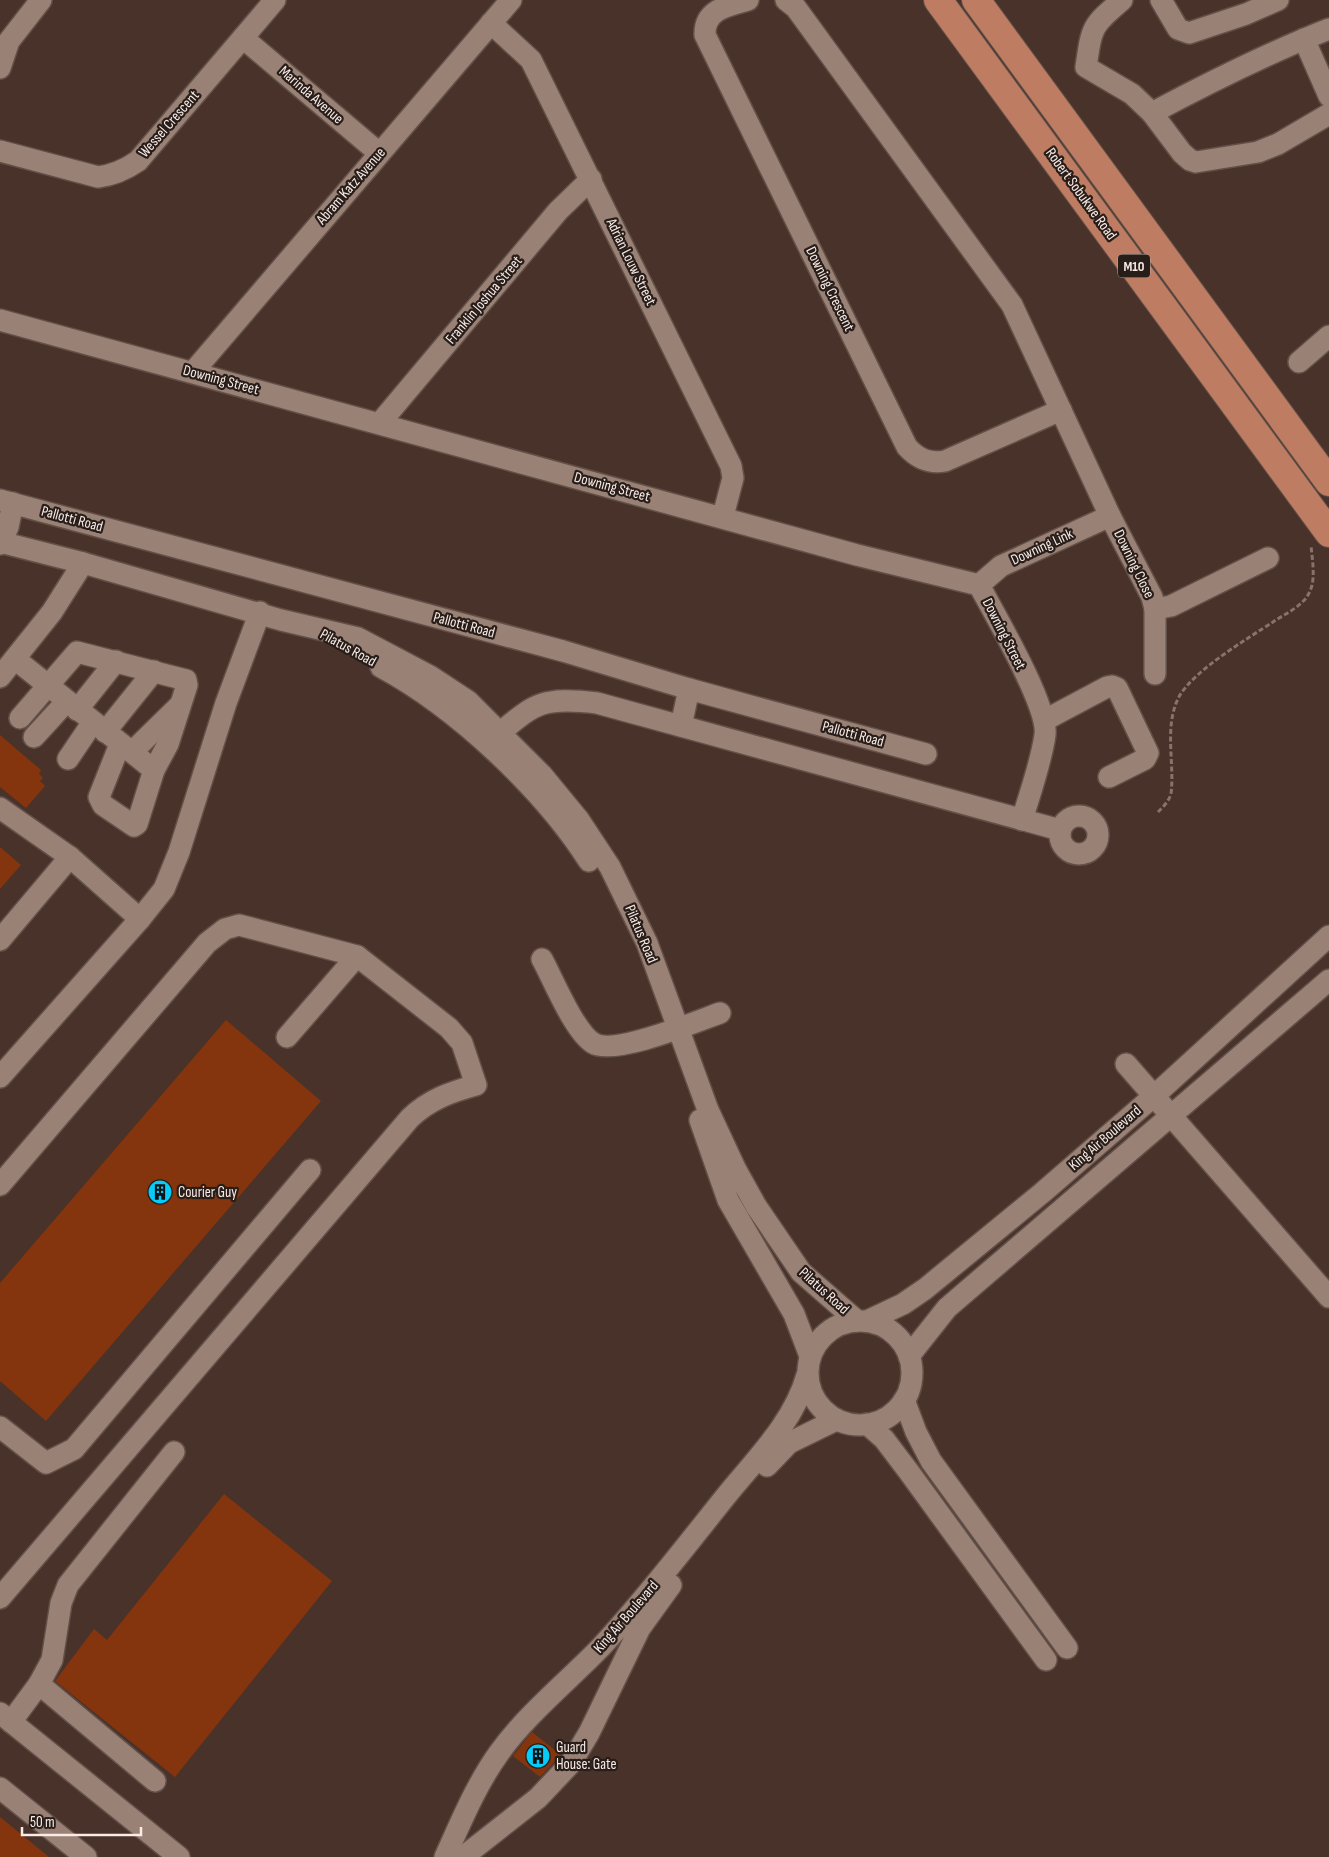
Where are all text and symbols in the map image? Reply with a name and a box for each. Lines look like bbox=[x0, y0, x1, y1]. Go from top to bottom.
street label: Marinda Avenue bbox=[275, 62, 347, 128]
street label: Wessel Crescent bbox=[135, 86, 204, 162]
street label: Abram Katz Avenue bbox=[312, 143, 390, 229]
street label: Robert Sobukwe Road bbox=[1041, 144, 1121, 244]
street label: Adrian Louw Street bbox=[601, 214, 660, 309]
street label: Downing Crescent bbox=[801, 244, 859, 335]
street label: Franklin Joshua Street bbox=[442, 252, 527, 348]
road number: M10 bbox=[1118, 255, 1150, 278]
street label: Downing Street bbox=[181, 361, 261, 399]
street label: Downing Street bbox=[572, 468, 652, 506]
street label: Pallotti Road bbox=[39, 502, 105, 536]
street label: Downing Link bbox=[1008, 524, 1076, 570]
street label: Downing Close bbox=[1109, 527, 1159, 601]
street label: Downing Street bbox=[978, 595, 1030, 673]
street label: Pallotti Road bbox=[431, 608, 497, 642]
street label: Pilatus Road bbox=[317, 625, 379, 671]
street label: Pallotti Road bbox=[820, 717, 886, 751]
street label: Pilatus Road bbox=[620, 902, 662, 966]
street label: King Air Boulevard bbox=[1065, 1101, 1145, 1175]
building icon: Courier Guy bbox=[147, 1179, 173, 1205]
place label: Courier Guy bbox=[178, 1183, 237, 1202]
street label: Pilatus Road bbox=[795, 1263, 853, 1319]
street label: King Air Boulevard bbox=[589, 1577, 663, 1657]
place label: Guard House: Gate bbox=[556, 1738, 616, 1774]
building icon: Guard House: Gate bbox=[525, 1743, 551, 1769]
scale bar bbox=[22, 1804, 141, 1836]
text: 50 m bbox=[30, 1813, 55, 1832]

